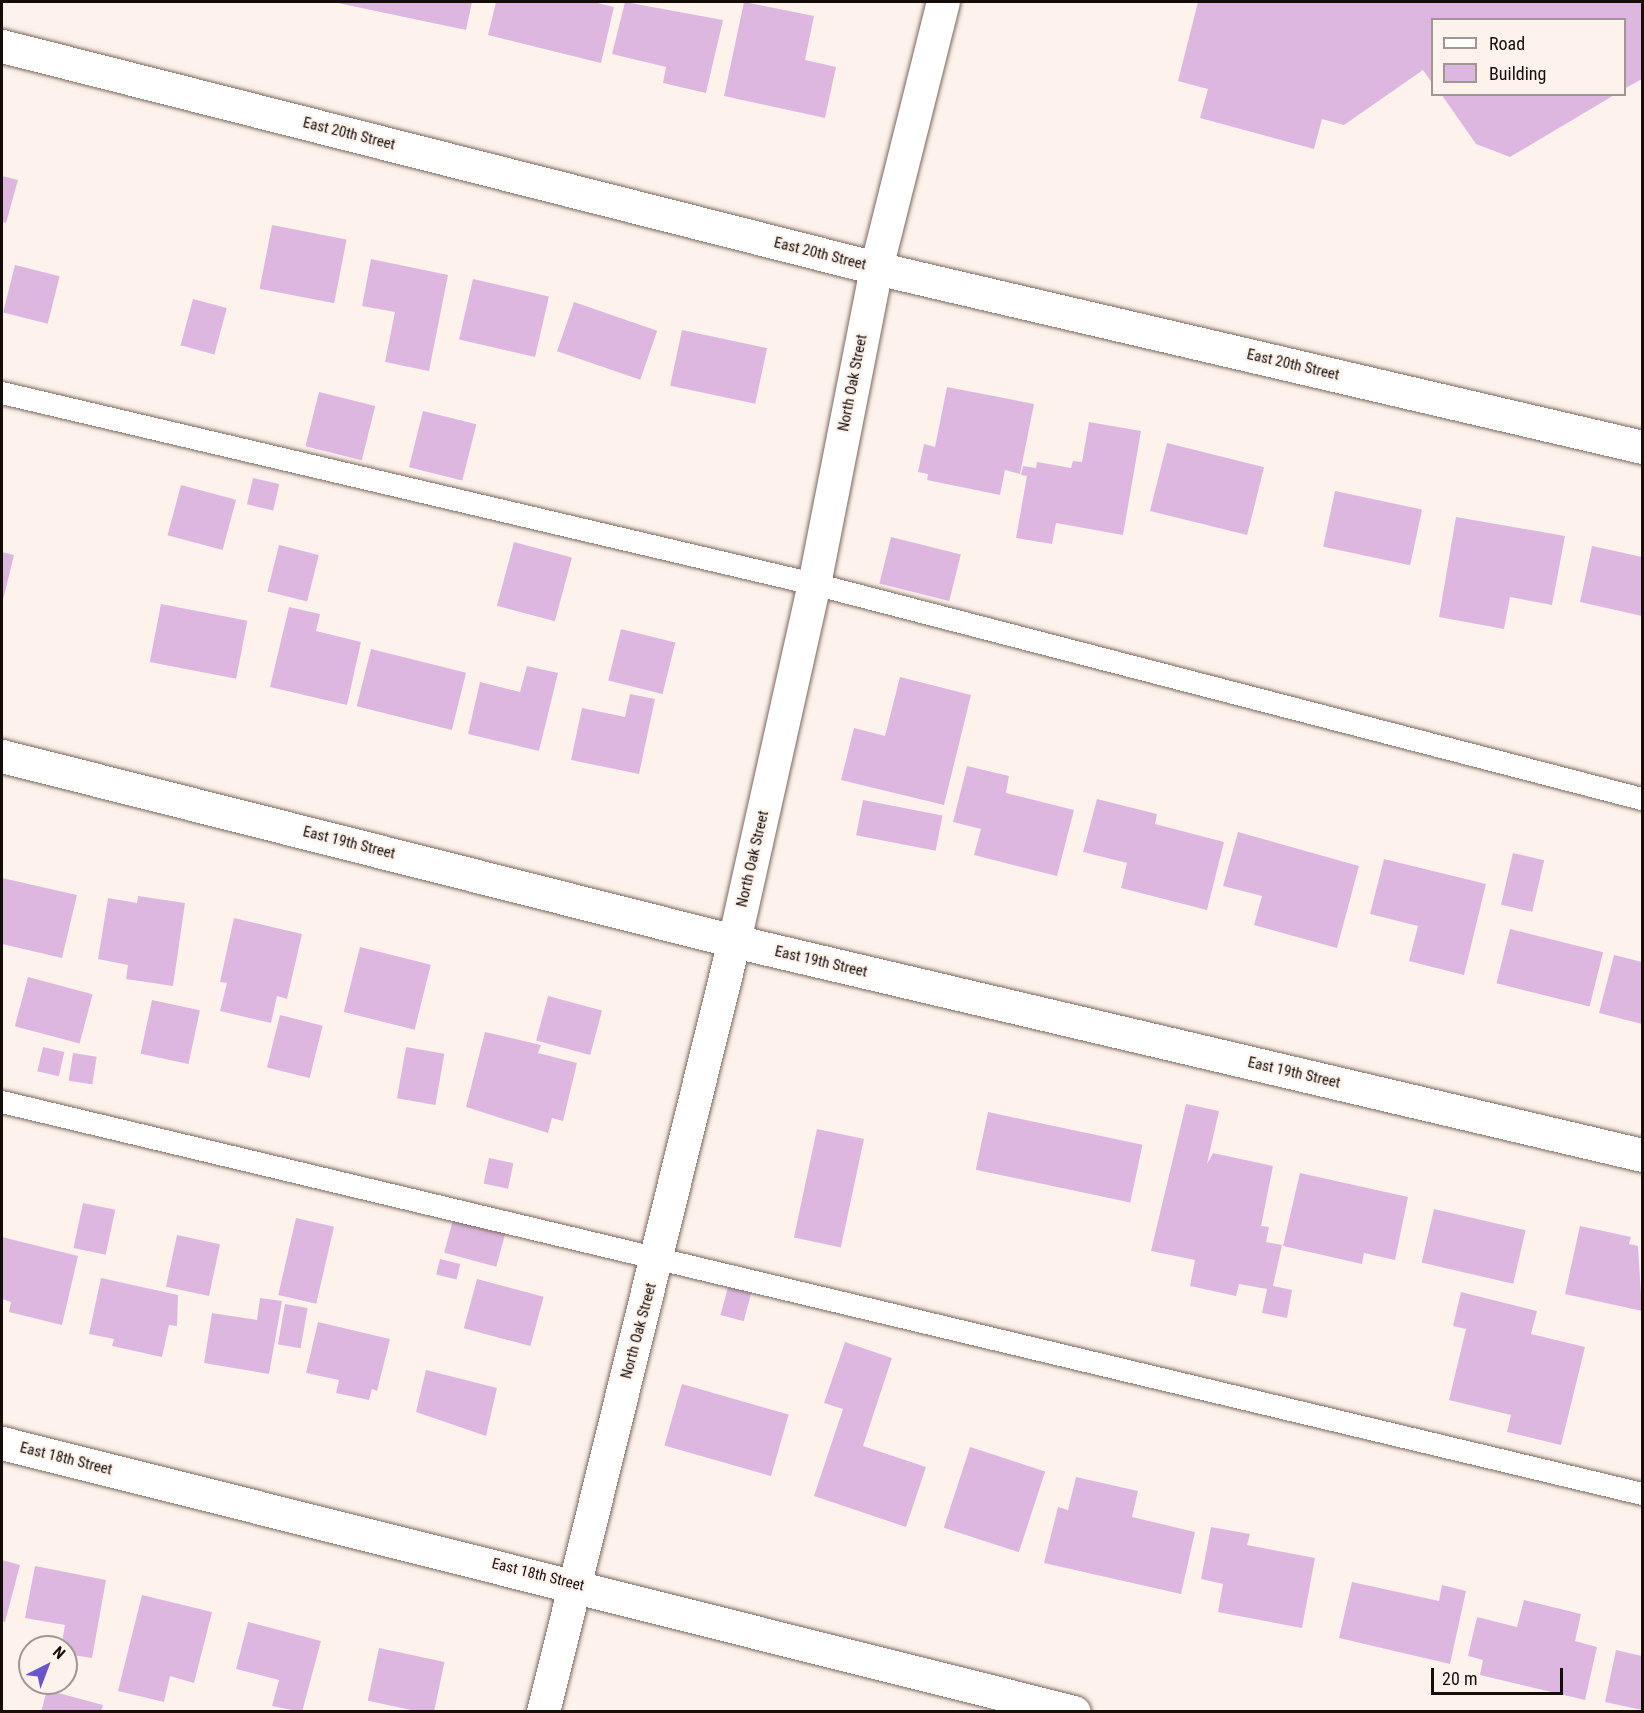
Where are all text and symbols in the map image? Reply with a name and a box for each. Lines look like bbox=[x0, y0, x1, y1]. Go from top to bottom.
legend bbox=[1431, 18, 1626, 96]
text: Road bbox=[1489, 33, 1525, 54]
text: Building bbox=[1489, 63, 1546, 84]
street label: East 20th Street bbox=[301, 114, 397, 154]
street label: East 20th Street bbox=[772, 234, 868, 274]
street label: North Oak Street bbox=[835, 333, 871, 433]
street label: East 20th Street bbox=[1245, 346, 1341, 384]
street label: North Oak Street bbox=[733, 809, 773, 909]
street label: East 19th Street bbox=[301, 823, 397, 863]
street label: East 19th Street bbox=[773, 943, 869, 981]
street label: East 19th Street bbox=[1246, 1054, 1342, 1092]
street label: North Oak Street bbox=[618, 1281, 660, 1381]
street label: East 18th Street bbox=[18, 1439, 114, 1479]
street label: East 18th Street bbox=[490, 1555, 586, 1595]
north arrow bbox=[18, 1635, 78, 1695]
text: N bbox=[49, 1642, 69, 1663]
scale bar bbox=[1434, 1656, 1566, 1694]
text: 20 m bbox=[1442, 1668, 1477, 1689]

